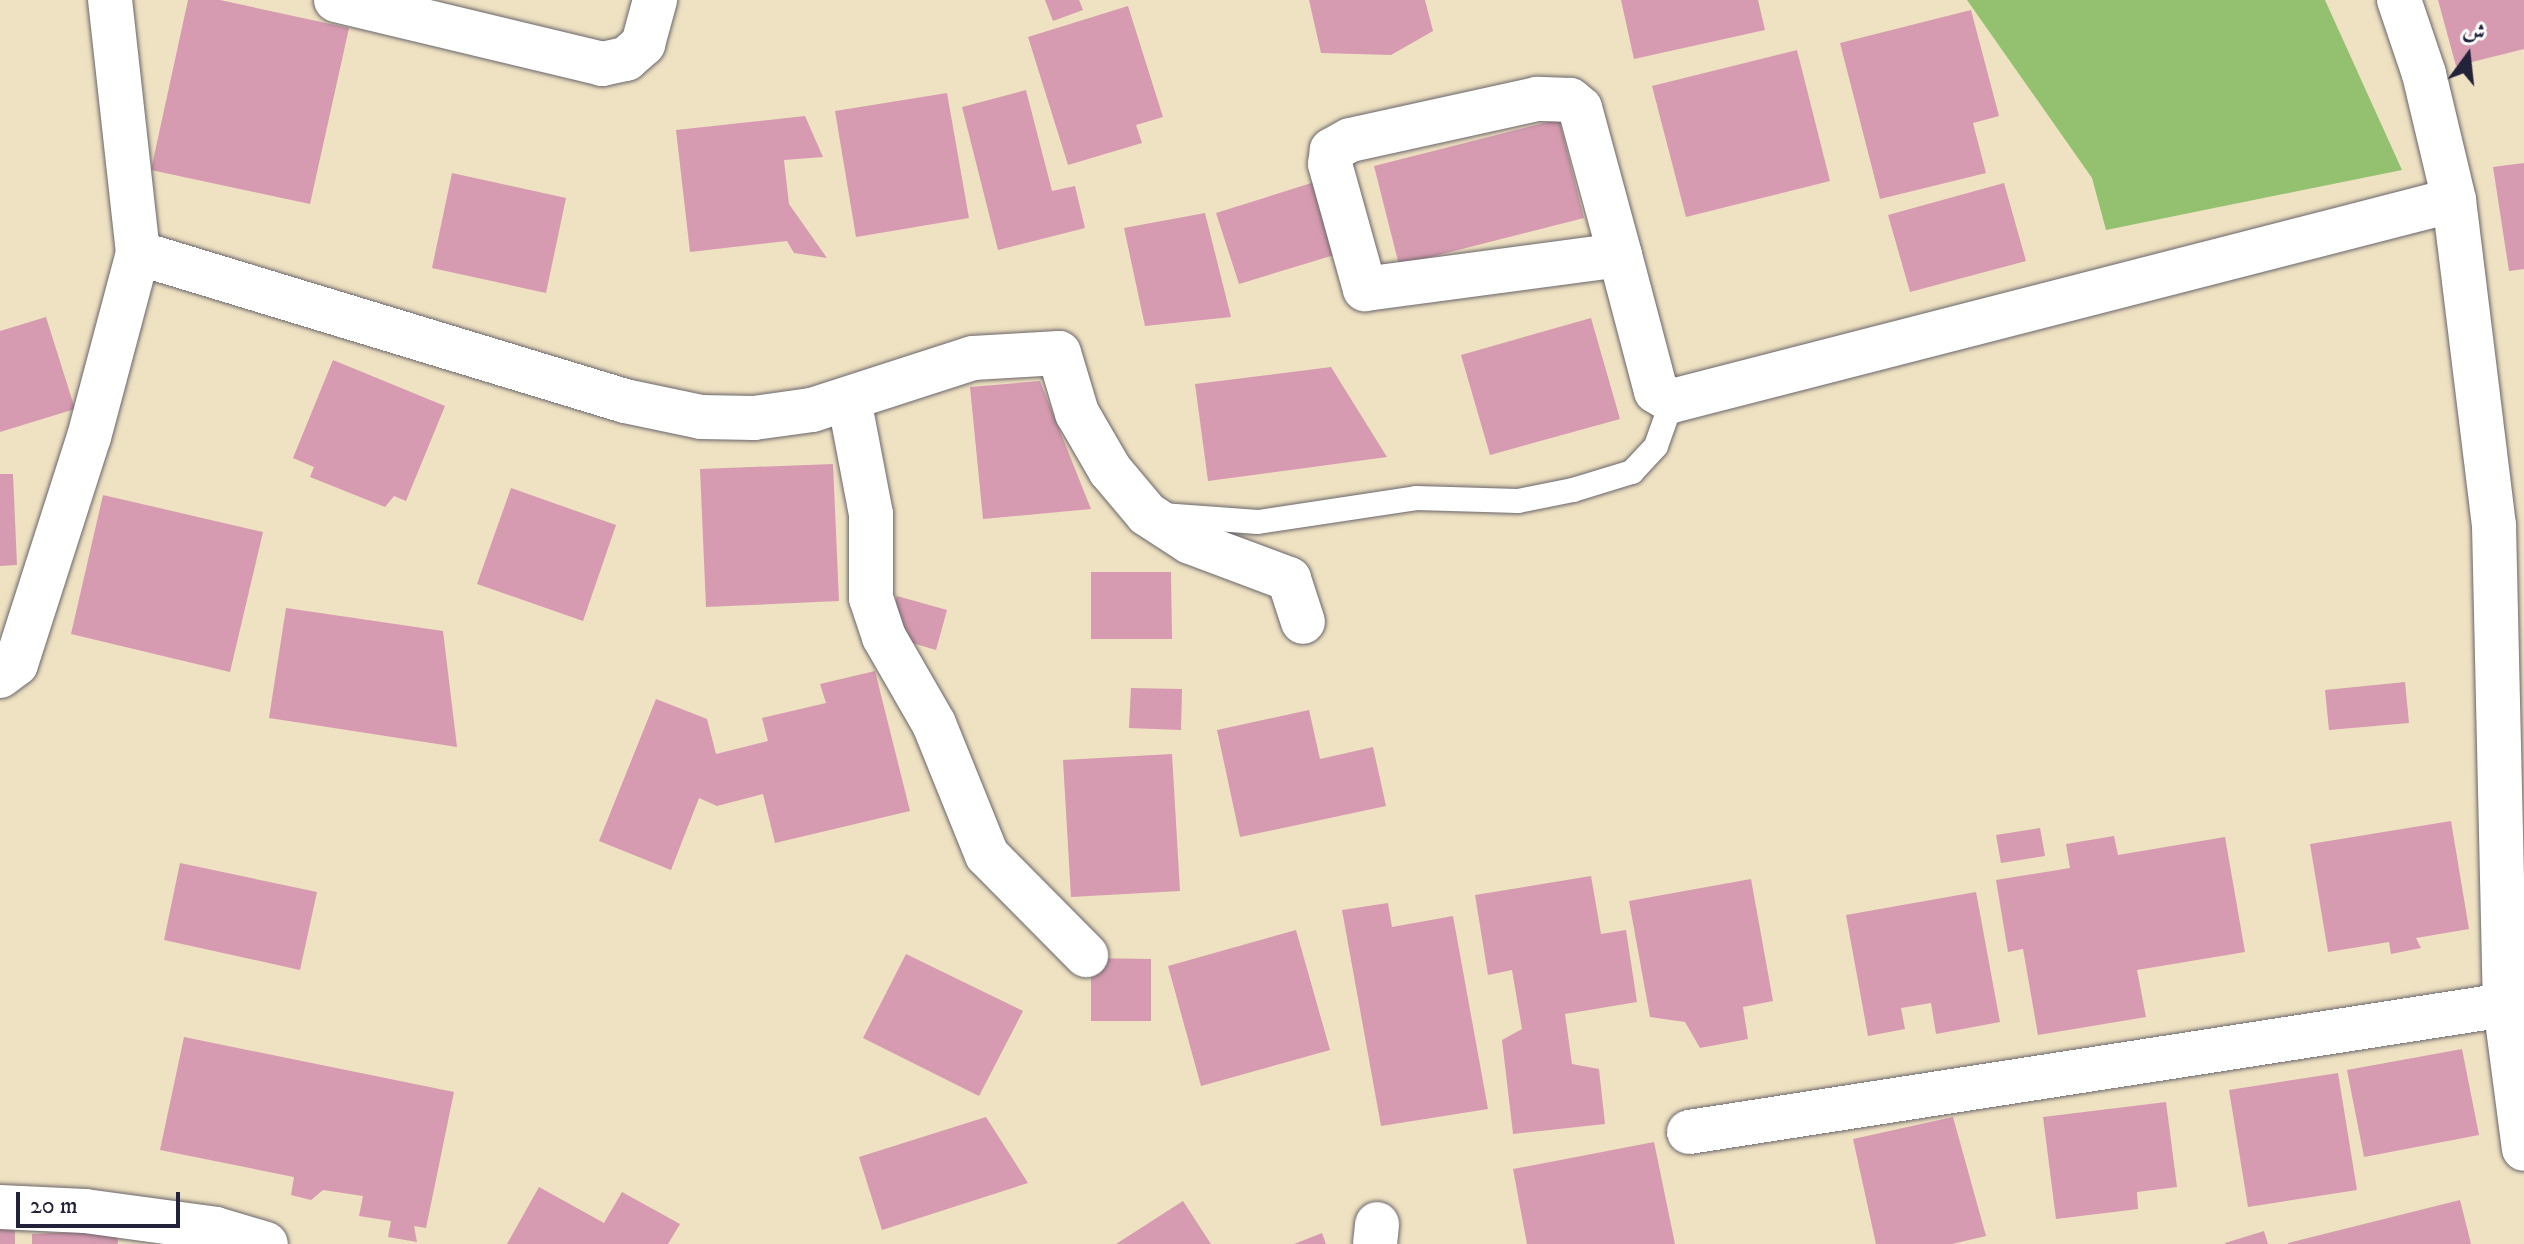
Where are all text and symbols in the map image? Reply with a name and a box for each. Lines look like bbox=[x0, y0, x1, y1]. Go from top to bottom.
north arrow bbox=[2428, 16, 2508, 96]
text: ش bbox=[2460, 16, 2488, 48]
scale bar bbox=[20, 1176, 184, 1226]
text: 20 m bbox=[30, 1191, 78, 1221]

